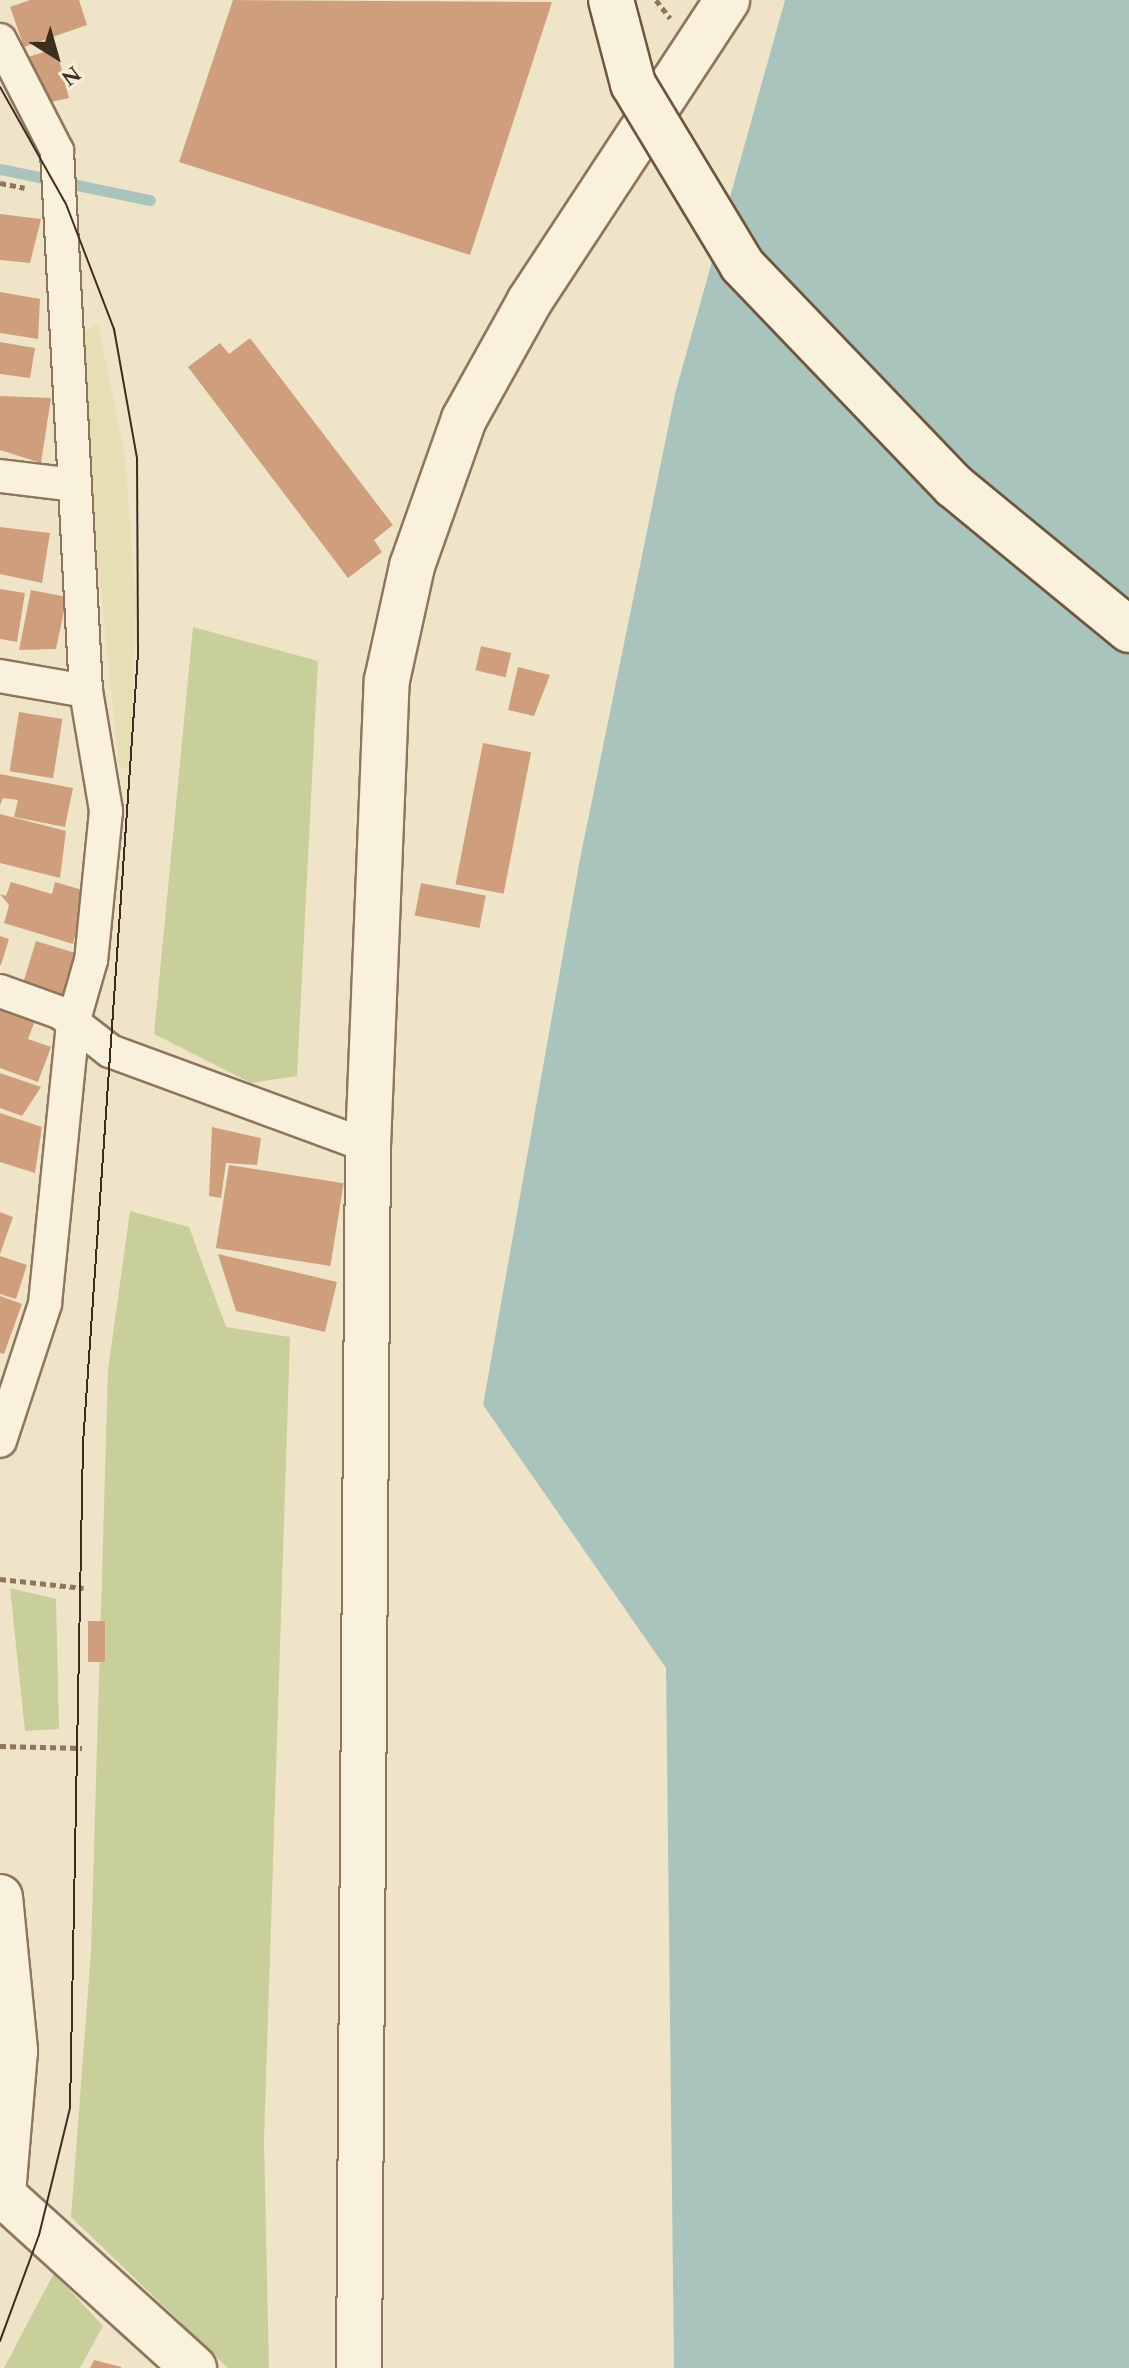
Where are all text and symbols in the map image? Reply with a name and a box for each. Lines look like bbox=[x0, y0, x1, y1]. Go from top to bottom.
north arrow bbox=[16, 16, 96, 96]
text: N bbox=[54, 57, 88, 94]

